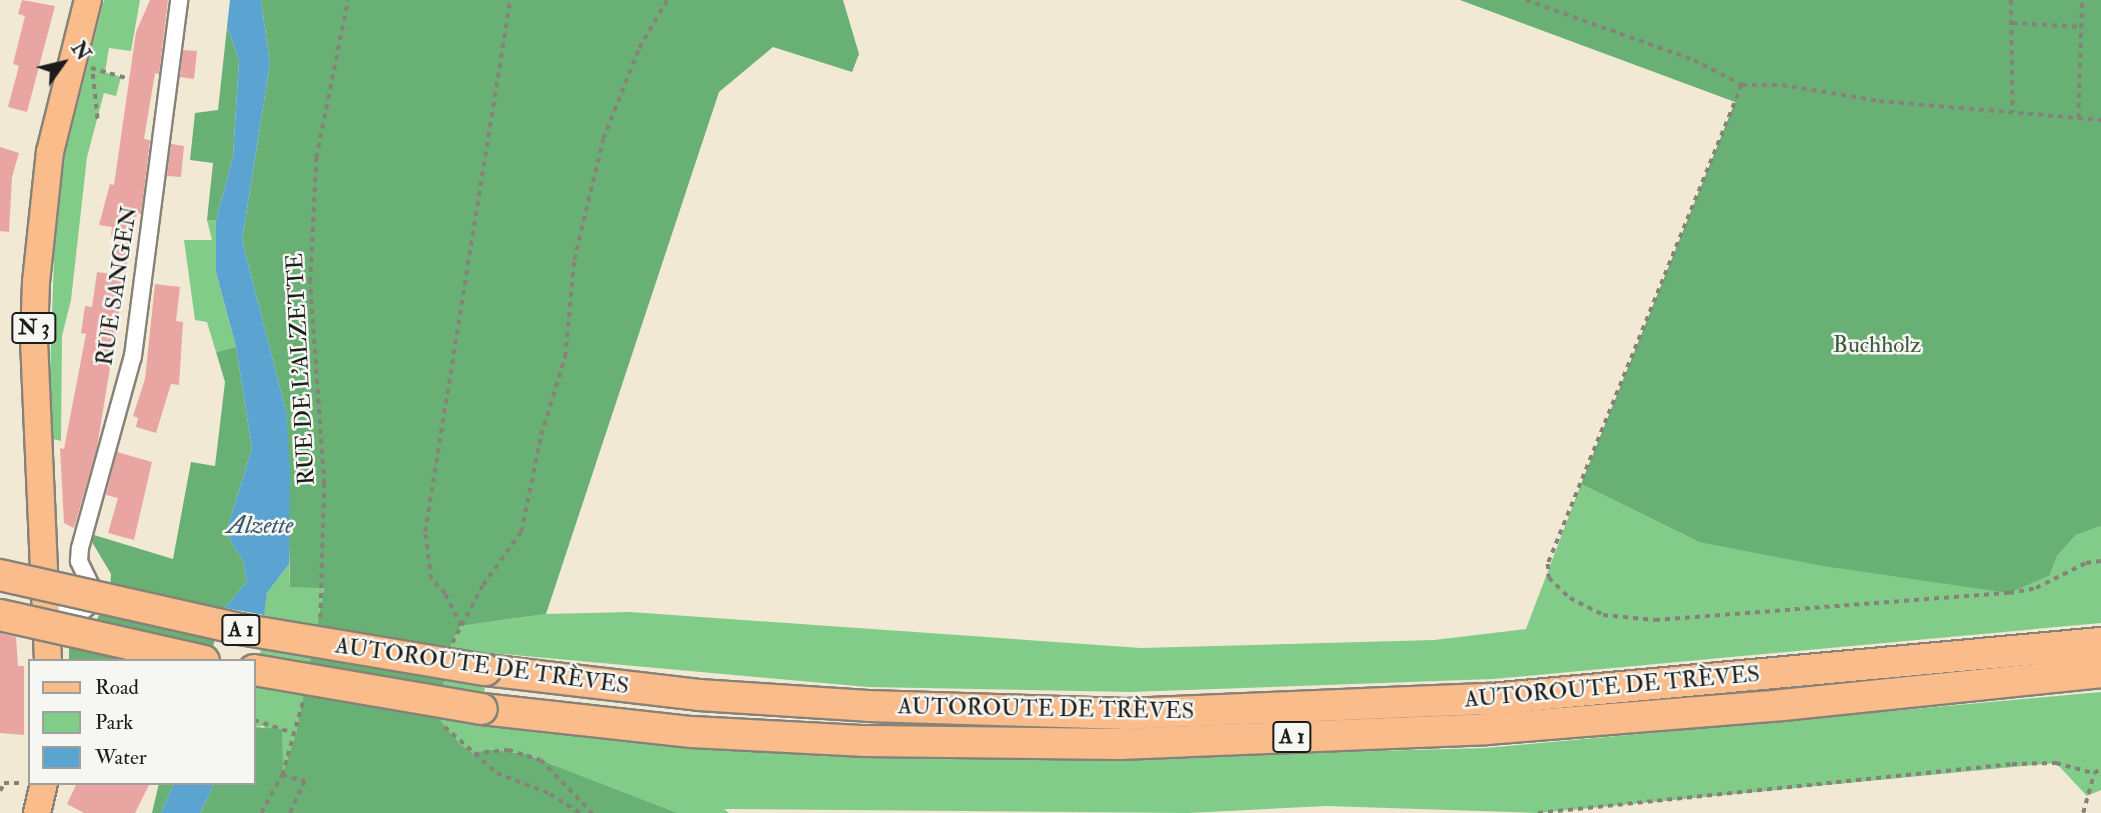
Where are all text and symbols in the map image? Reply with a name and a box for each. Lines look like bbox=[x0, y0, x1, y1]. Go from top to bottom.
north arrow bbox=[28, 28, 98, 98]
text: N bbox=[66, 37, 95, 65]
street label: RUE SANGEN bbox=[91, 204, 143, 368]
street label: RUE DE L'ALZETTE bbox=[281, 252, 321, 486]
road number: N 3 bbox=[11, 310, 57, 346]
park label: Buchholz bbox=[1833, 331, 1921, 359]
water label: Alzette bbox=[227, 512, 293, 540]
road number: A 1 bbox=[220, 612, 262, 648]
street label: AUTOROUTE DE TRÈVES bbox=[333, 632, 631, 700]
legend bbox=[28, 659, 256, 785]
street label: AUTOROUTE DE TRÈVES bbox=[1463, 660, 1761, 714]
text: Road bbox=[95, 674, 139, 701]
street label: AUTOROUTE DE TRÈVES bbox=[898, 693, 1194, 725]
text: Park bbox=[95, 709, 133, 736]
road number: A 1 bbox=[1271, 720, 1313, 754]
text: Water bbox=[95, 744, 147, 771]

